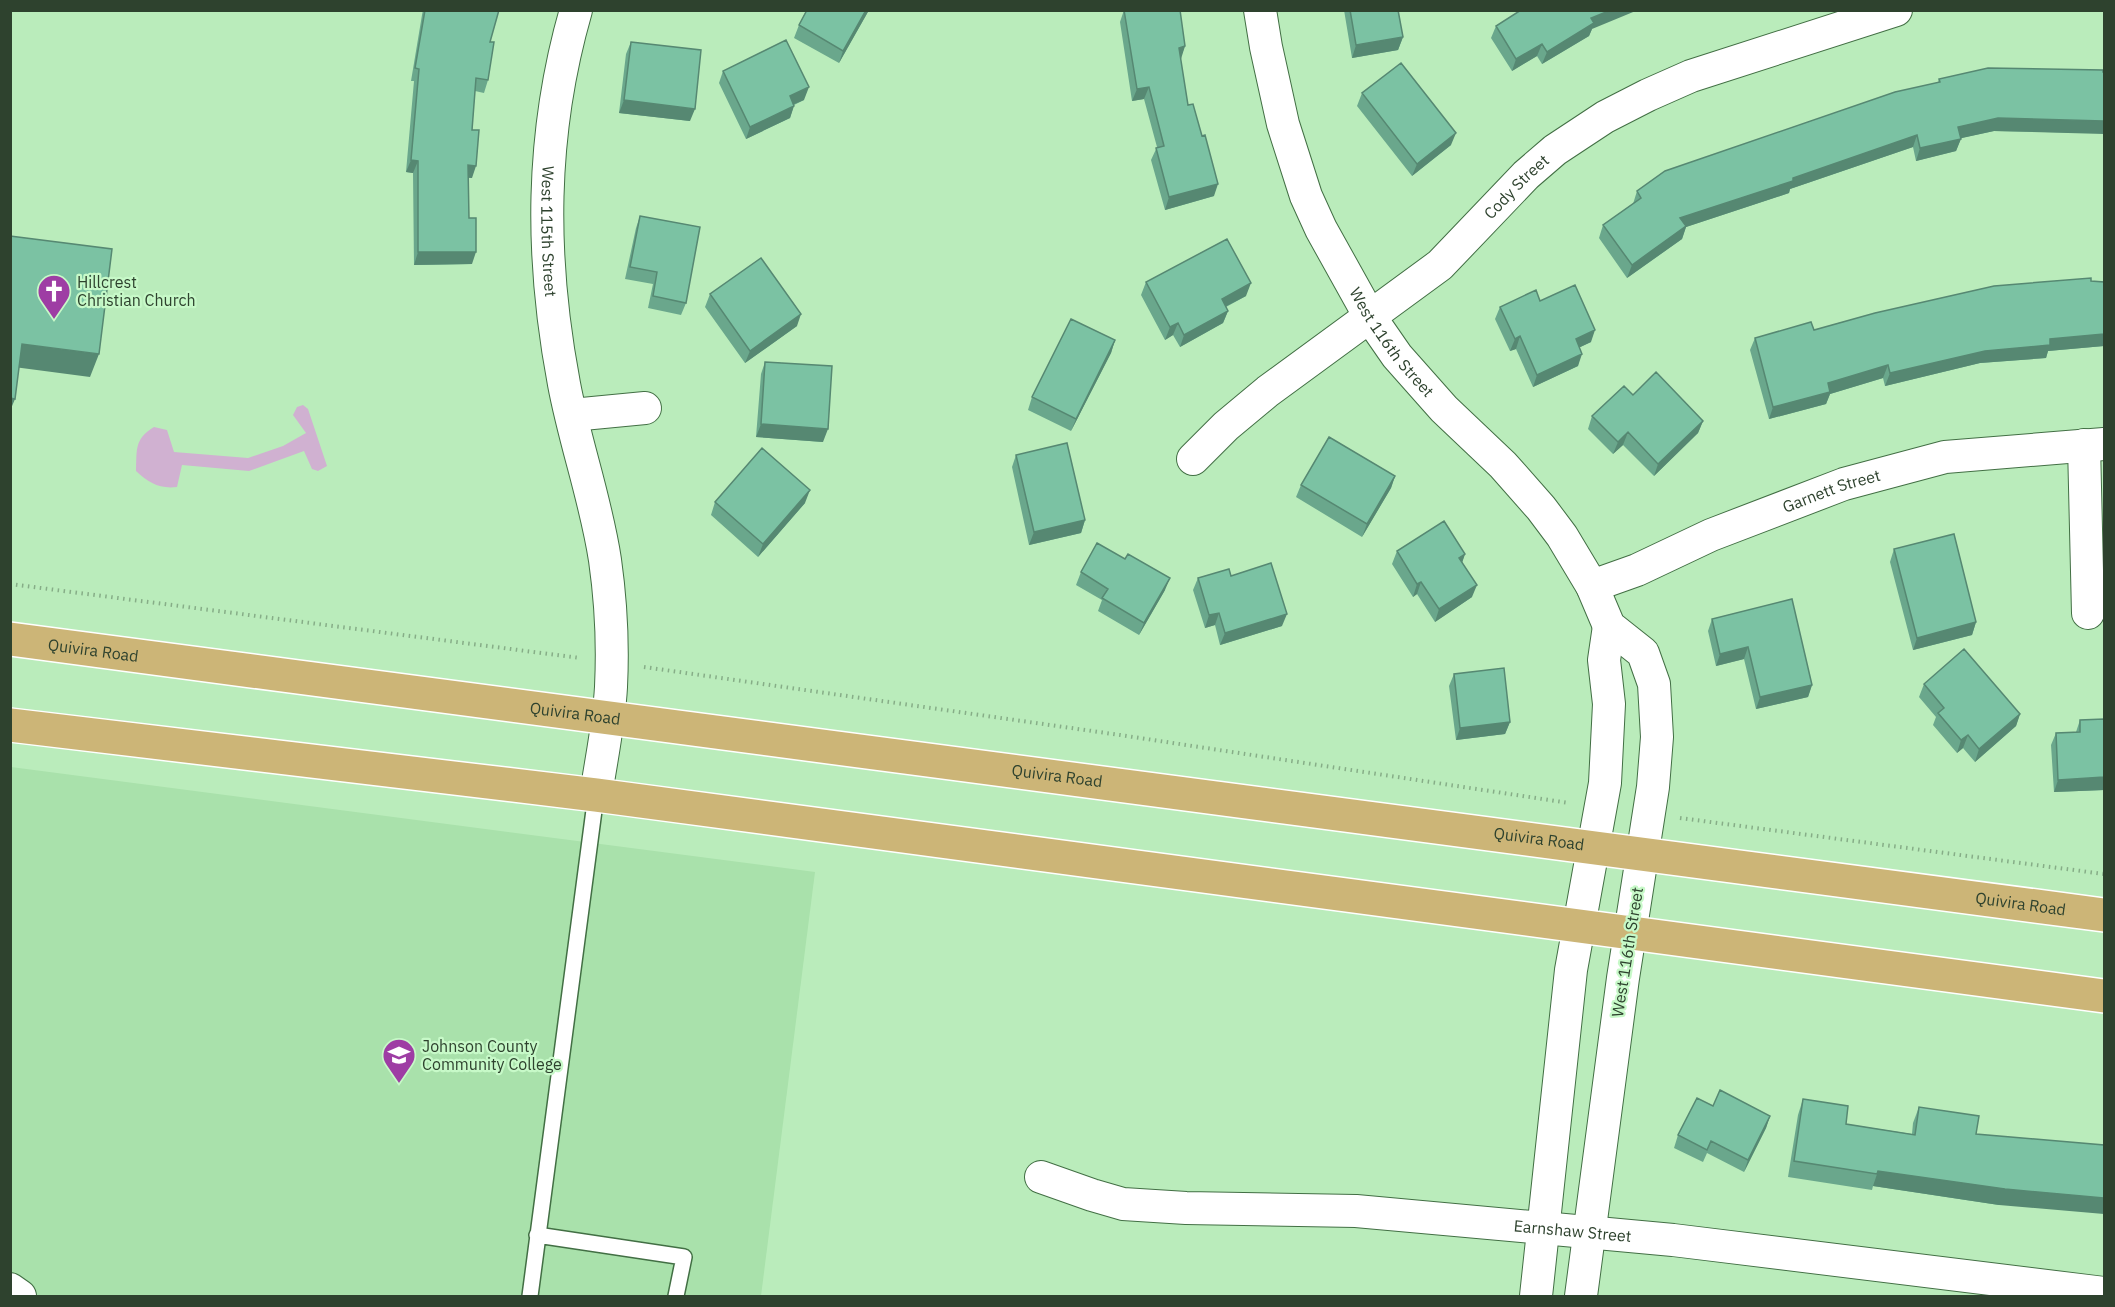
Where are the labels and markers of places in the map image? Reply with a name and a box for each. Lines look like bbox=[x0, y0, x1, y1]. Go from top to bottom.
place label: Hillcrest Christian Church bbox=[77, 272, 196, 310]
church icon: Hillcrest Christian Church bbox=[36, 273, 72, 320]
place label: Johnson County Community College bbox=[422, 1036, 562, 1074]
school or university icon: Johnson County Community College bbox=[381, 1037, 417, 1084]

